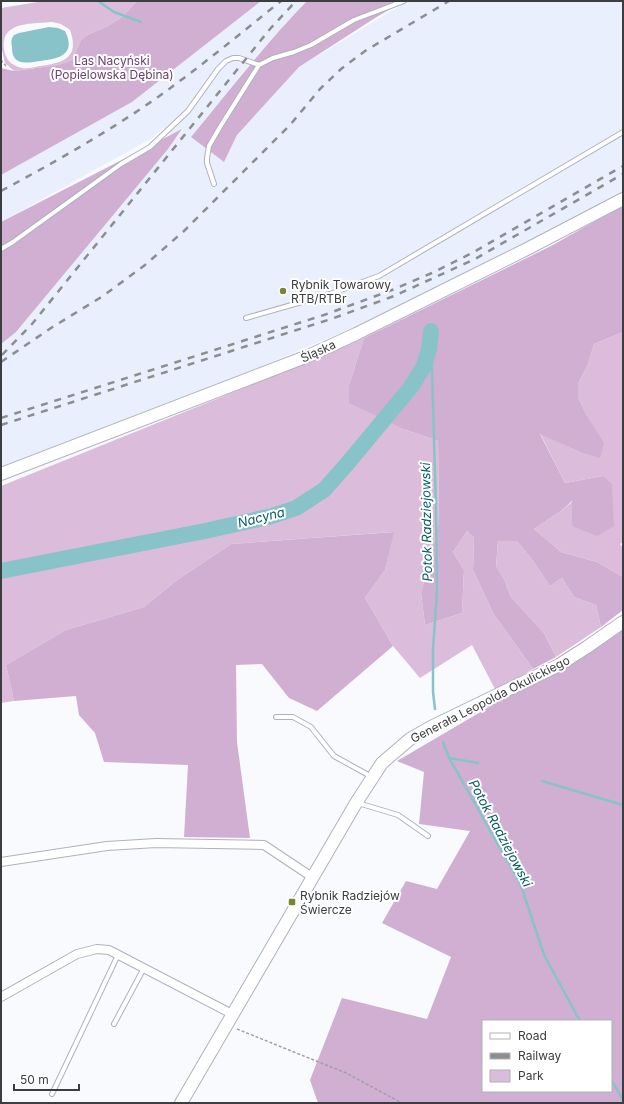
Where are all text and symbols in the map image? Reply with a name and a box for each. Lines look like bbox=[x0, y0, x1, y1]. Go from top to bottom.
park label: Las Nacyński (Popielowska Dębina) bbox=[50, 53, 174, 82]
place label: Rybnik Towarowy RTB/RTBr bbox=[291, 277, 391, 306]
marker: Rybnik Towarowy RTB/RTBr bbox=[278, 286, 288, 296]
street label: Śląska bbox=[298, 337, 338, 365]
water label: Potok Radziejowski bbox=[417, 461, 435, 582]
water label: Nacyna bbox=[236, 503, 286, 531]
street label: Generała Leopolda Okulickiego bbox=[408, 652, 572, 746]
water label: Potok Radziejowski bbox=[466, 777, 536, 890]
place label: Rybnik Radziejów Świercze bbox=[300, 888, 400, 917]
marker: Rybnik Radziejów Świercze bbox=[287, 897, 297, 907]
legend bbox=[482, 1020, 612, 1092]
text: Road bbox=[518, 1028, 547, 1043]
text: Railway bbox=[518, 1048, 562, 1063]
scale bar bbox=[14, 1066, 79, 1092]
text: Park bbox=[518, 1068, 544, 1083]
text: 50 m bbox=[20, 1072, 49, 1087]

